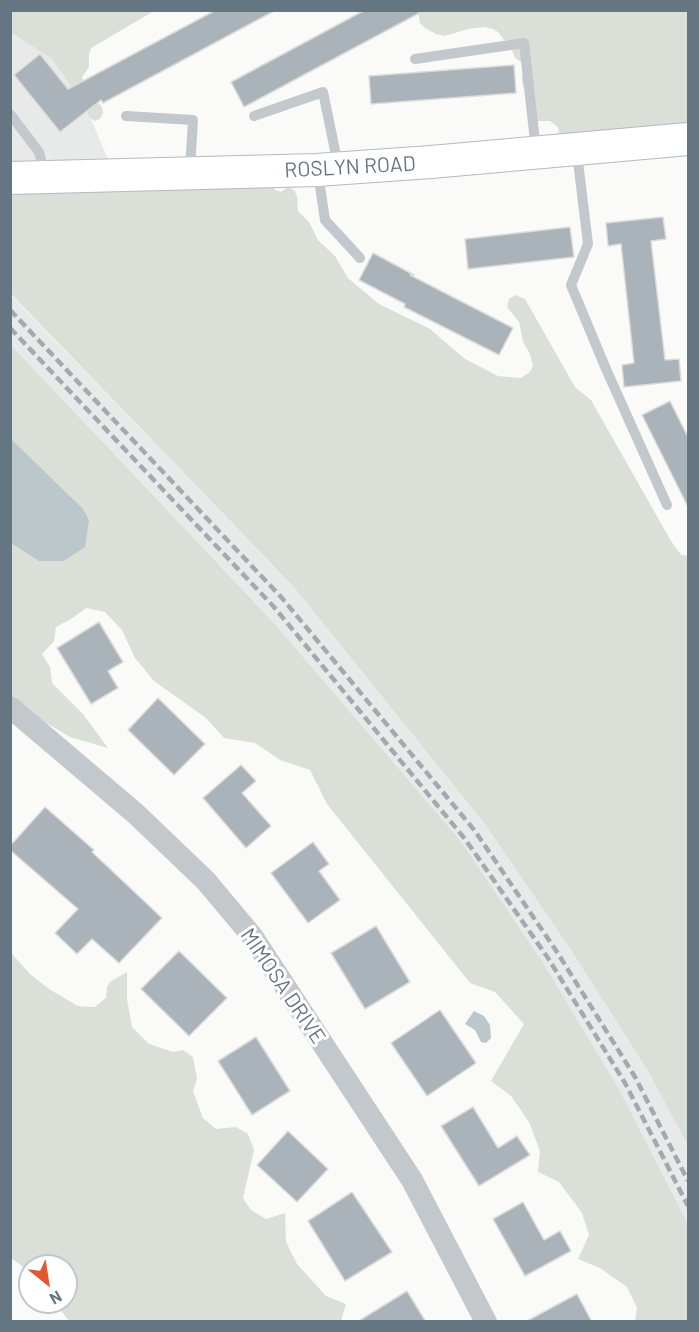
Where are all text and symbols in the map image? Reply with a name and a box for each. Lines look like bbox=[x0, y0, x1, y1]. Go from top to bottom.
street label: ROSLYN ROAD bbox=[284, 151, 416, 183]
street label: MIMOSA DRIVE bbox=[235, 923, 331, 1049]
north arrow bbox=[18, 1254, 78, 1314]
text: N bbox=[47, 1287, 66, 1309]

